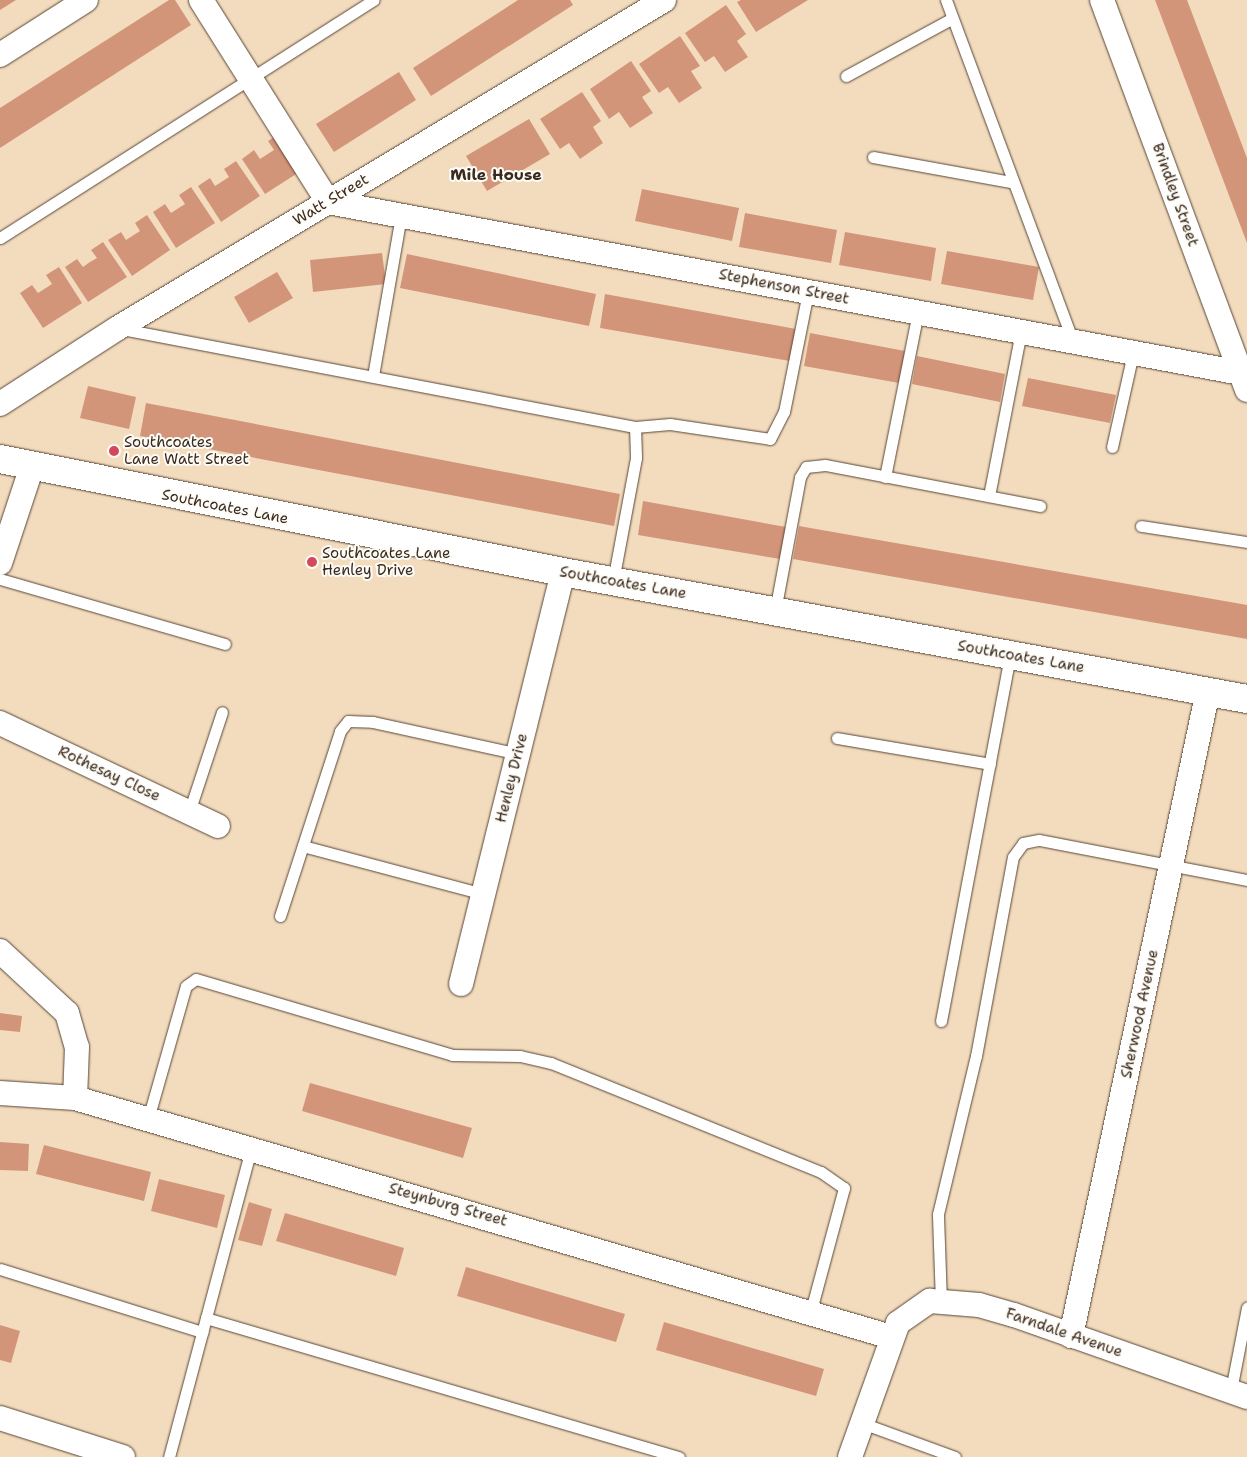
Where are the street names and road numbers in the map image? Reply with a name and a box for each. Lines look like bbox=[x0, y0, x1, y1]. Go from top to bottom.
street label: Brindley Street bbox=[1148, 141, 1202, 249]
street label: Watt Street bbox=[290, 170, 372, 230]
street label: Stephenson Street bbox=[717, 266, 851, 308]
street label: Southcoates Lane bbox=[160, 486, 290, 528]
street label: Southcoates Lane bbox=[558, 563, 688, 603]
street label: Southcoates Lane bbox=[956, 637, 1086, 677]
street label: Henley Drive bbox=[492, 731, 532, 825]
street label: Rothesay Close bbox=[55, 742, 163, 806]
street label: Sherwood Avenue bbox=[1118, 948, 1162, 1080]
street label: Steynburg Street bbox=[387, 1179, 509, 1231]
street label: Farndale Avenue bbox=[1003, 1305, 1125, 1361]

